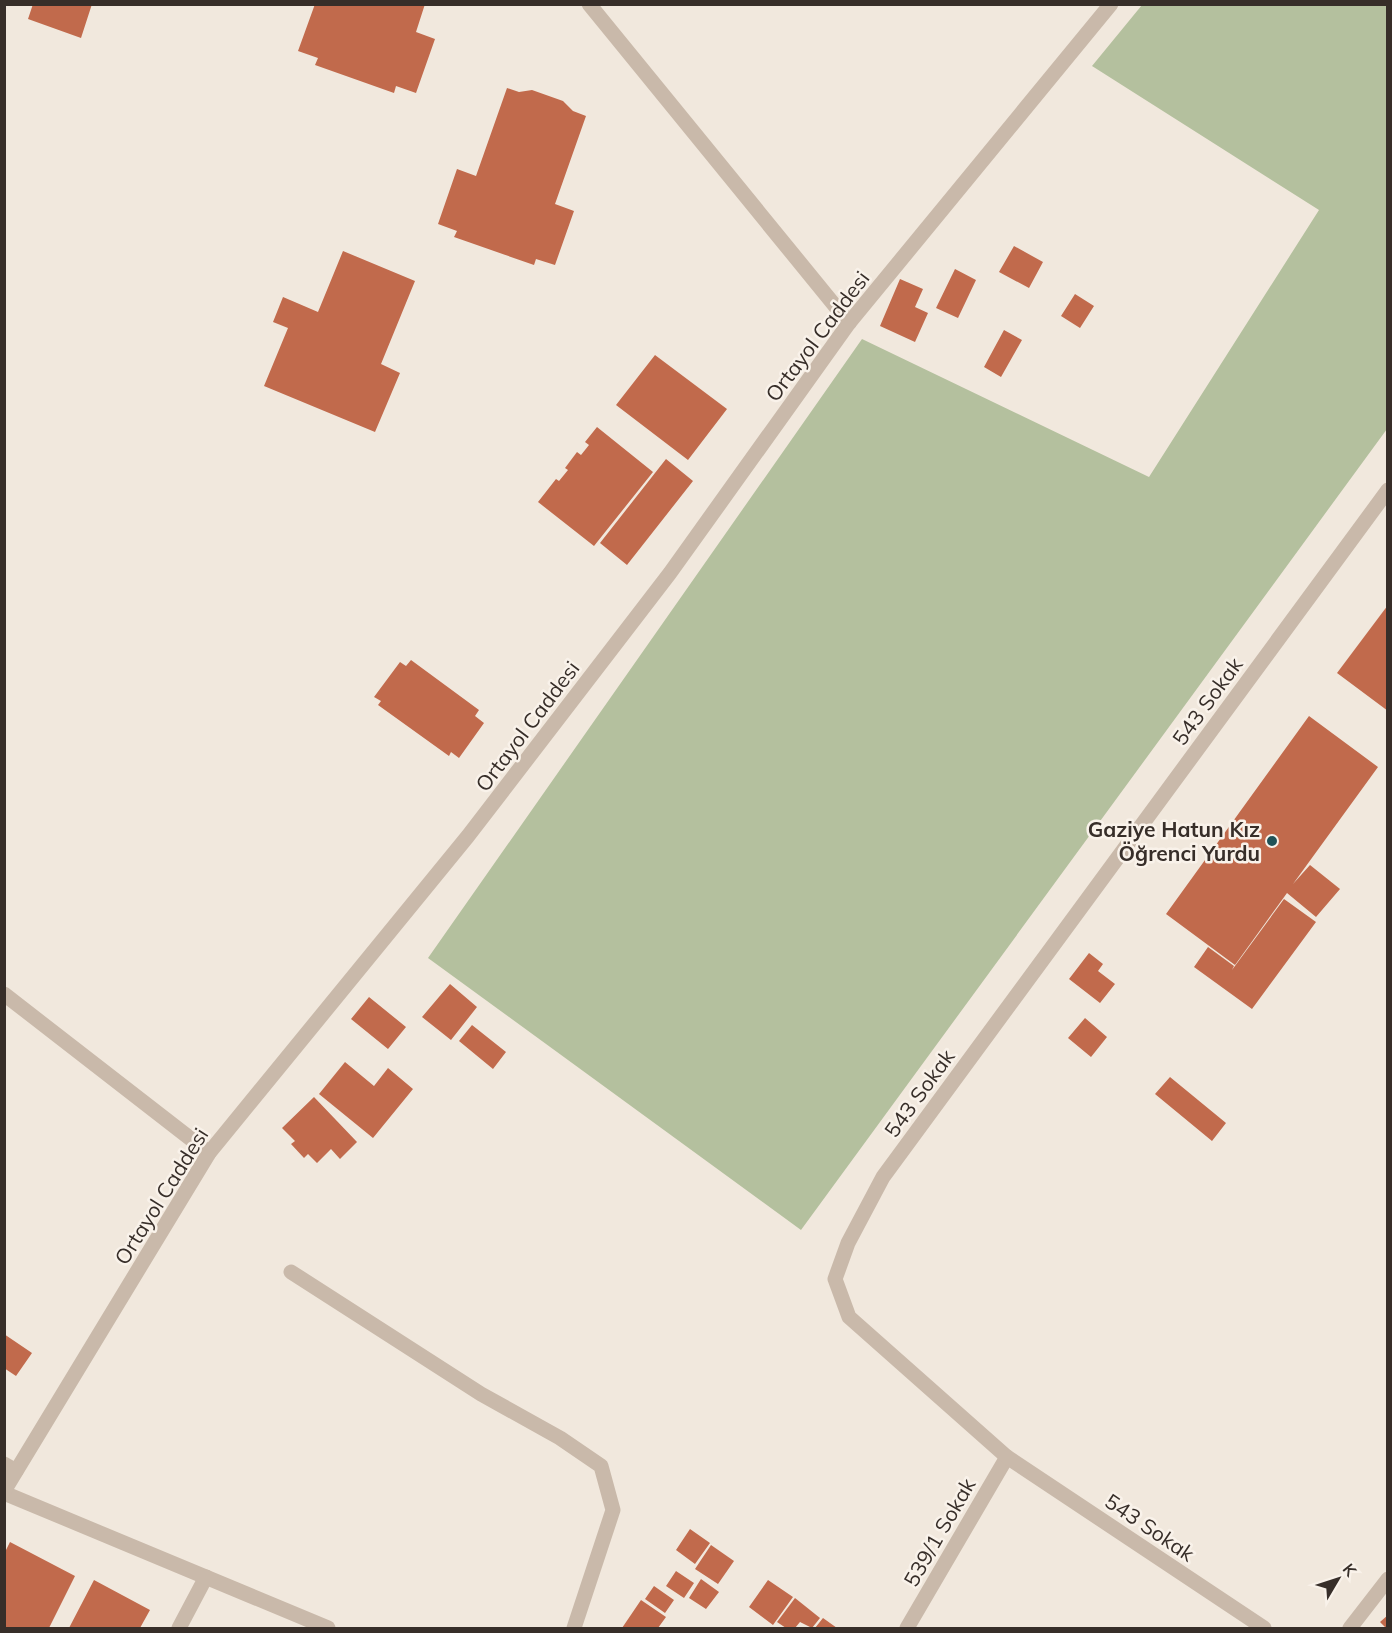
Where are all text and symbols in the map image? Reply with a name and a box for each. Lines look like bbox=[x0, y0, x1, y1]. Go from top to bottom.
street label: Ortayol Caddesi bbox=[760, 266, 874, 406]
street label: 543 Sokak bbox=[1166, 652, 1248, 750]
street label: Ortayol Caddesi bbox=[470, 656, 584, 796]
place label: Gaziye Hatun Kız Öğrenci Yurdu bbox=[1088, 816, 1260, 866]
marker: Gaziye Hatun Kız Öğrenci Yurdu bbox=[1265, 834, 1279, 848]
street label: 543 Sokak bbox=[878, 1044, 960, 1142]
street label: Ortayol Caddesi bbox=[109, 1123, 213, 1269]
street label: 539/1 Sokak bbox=[897, 1473, 981, 1591]
street label: 543 Sokak bbox=[1100, 1488, 1200, 1567]
north arrow bbox=[1308, 1549, 1368, 1609]
text: K bbox=[1339, 1559, 1362, 1581]

